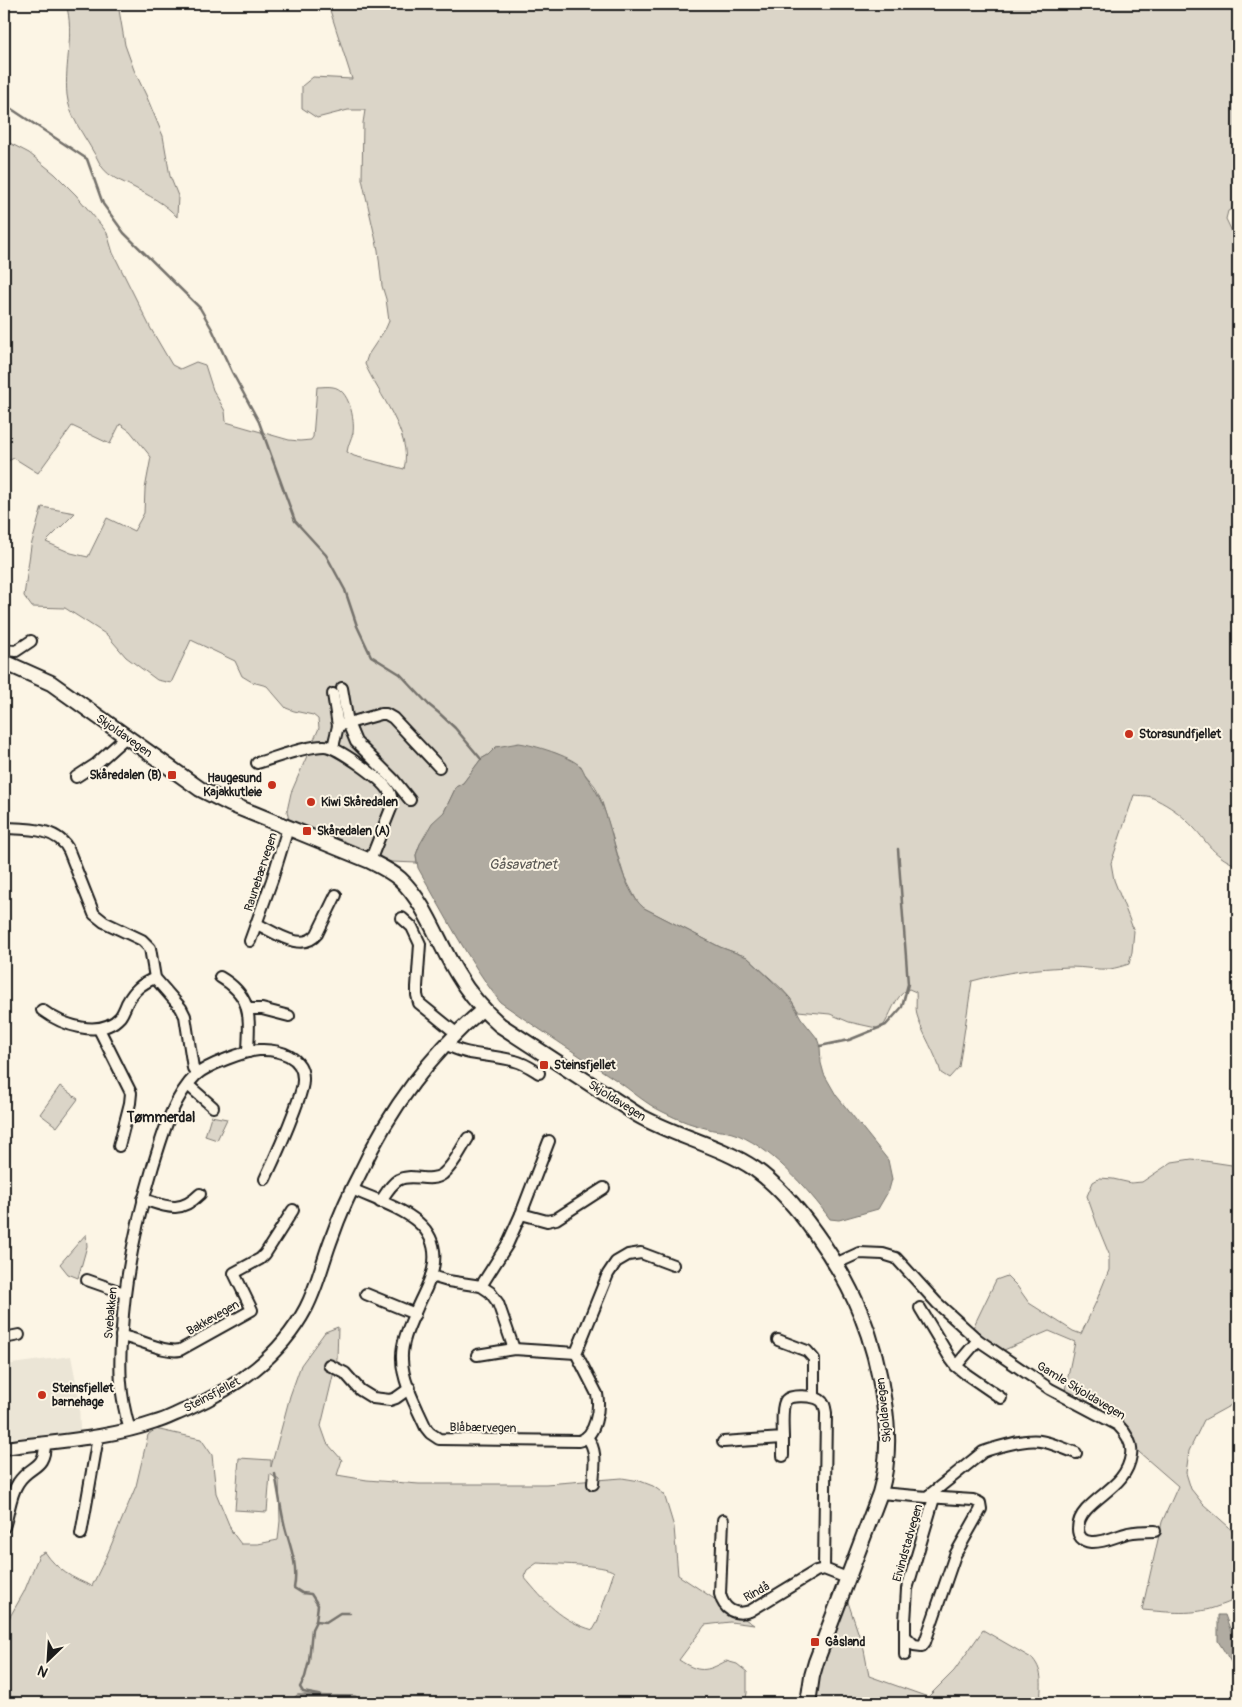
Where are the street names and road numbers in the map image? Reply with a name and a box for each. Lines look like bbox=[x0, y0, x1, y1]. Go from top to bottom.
street label: Skjoldavegen bbox=[93, 711, 155, 761]
street label: Raunebærvegen bbox=[241, 831, 281, 913]
street label: Skjoldavegen bbox=[585, 1077, 649, 1125]
street label: Svebakken bbox=[101, 1286, 121, 1340]
street label: Bakkevegen bbox=[184, 1297, 242, 1339]
street label: Gamle Skjoldavegen bbox=[1034, 1359, 1128, 1424]
street label: Steinsfjellet bbox=[181, 1374, 243, 1416]
street label: Skjoldavegen bbox=[873, 1377, 895, 1443]
street label: Blåbærvegen bbox=[450, 1420, 517, 1436]
street label: Eivindstadvegen bbox=[890, 1502, 926, 1584]
street label: Rindå bbox=[741, 1579, 773, 1605]

